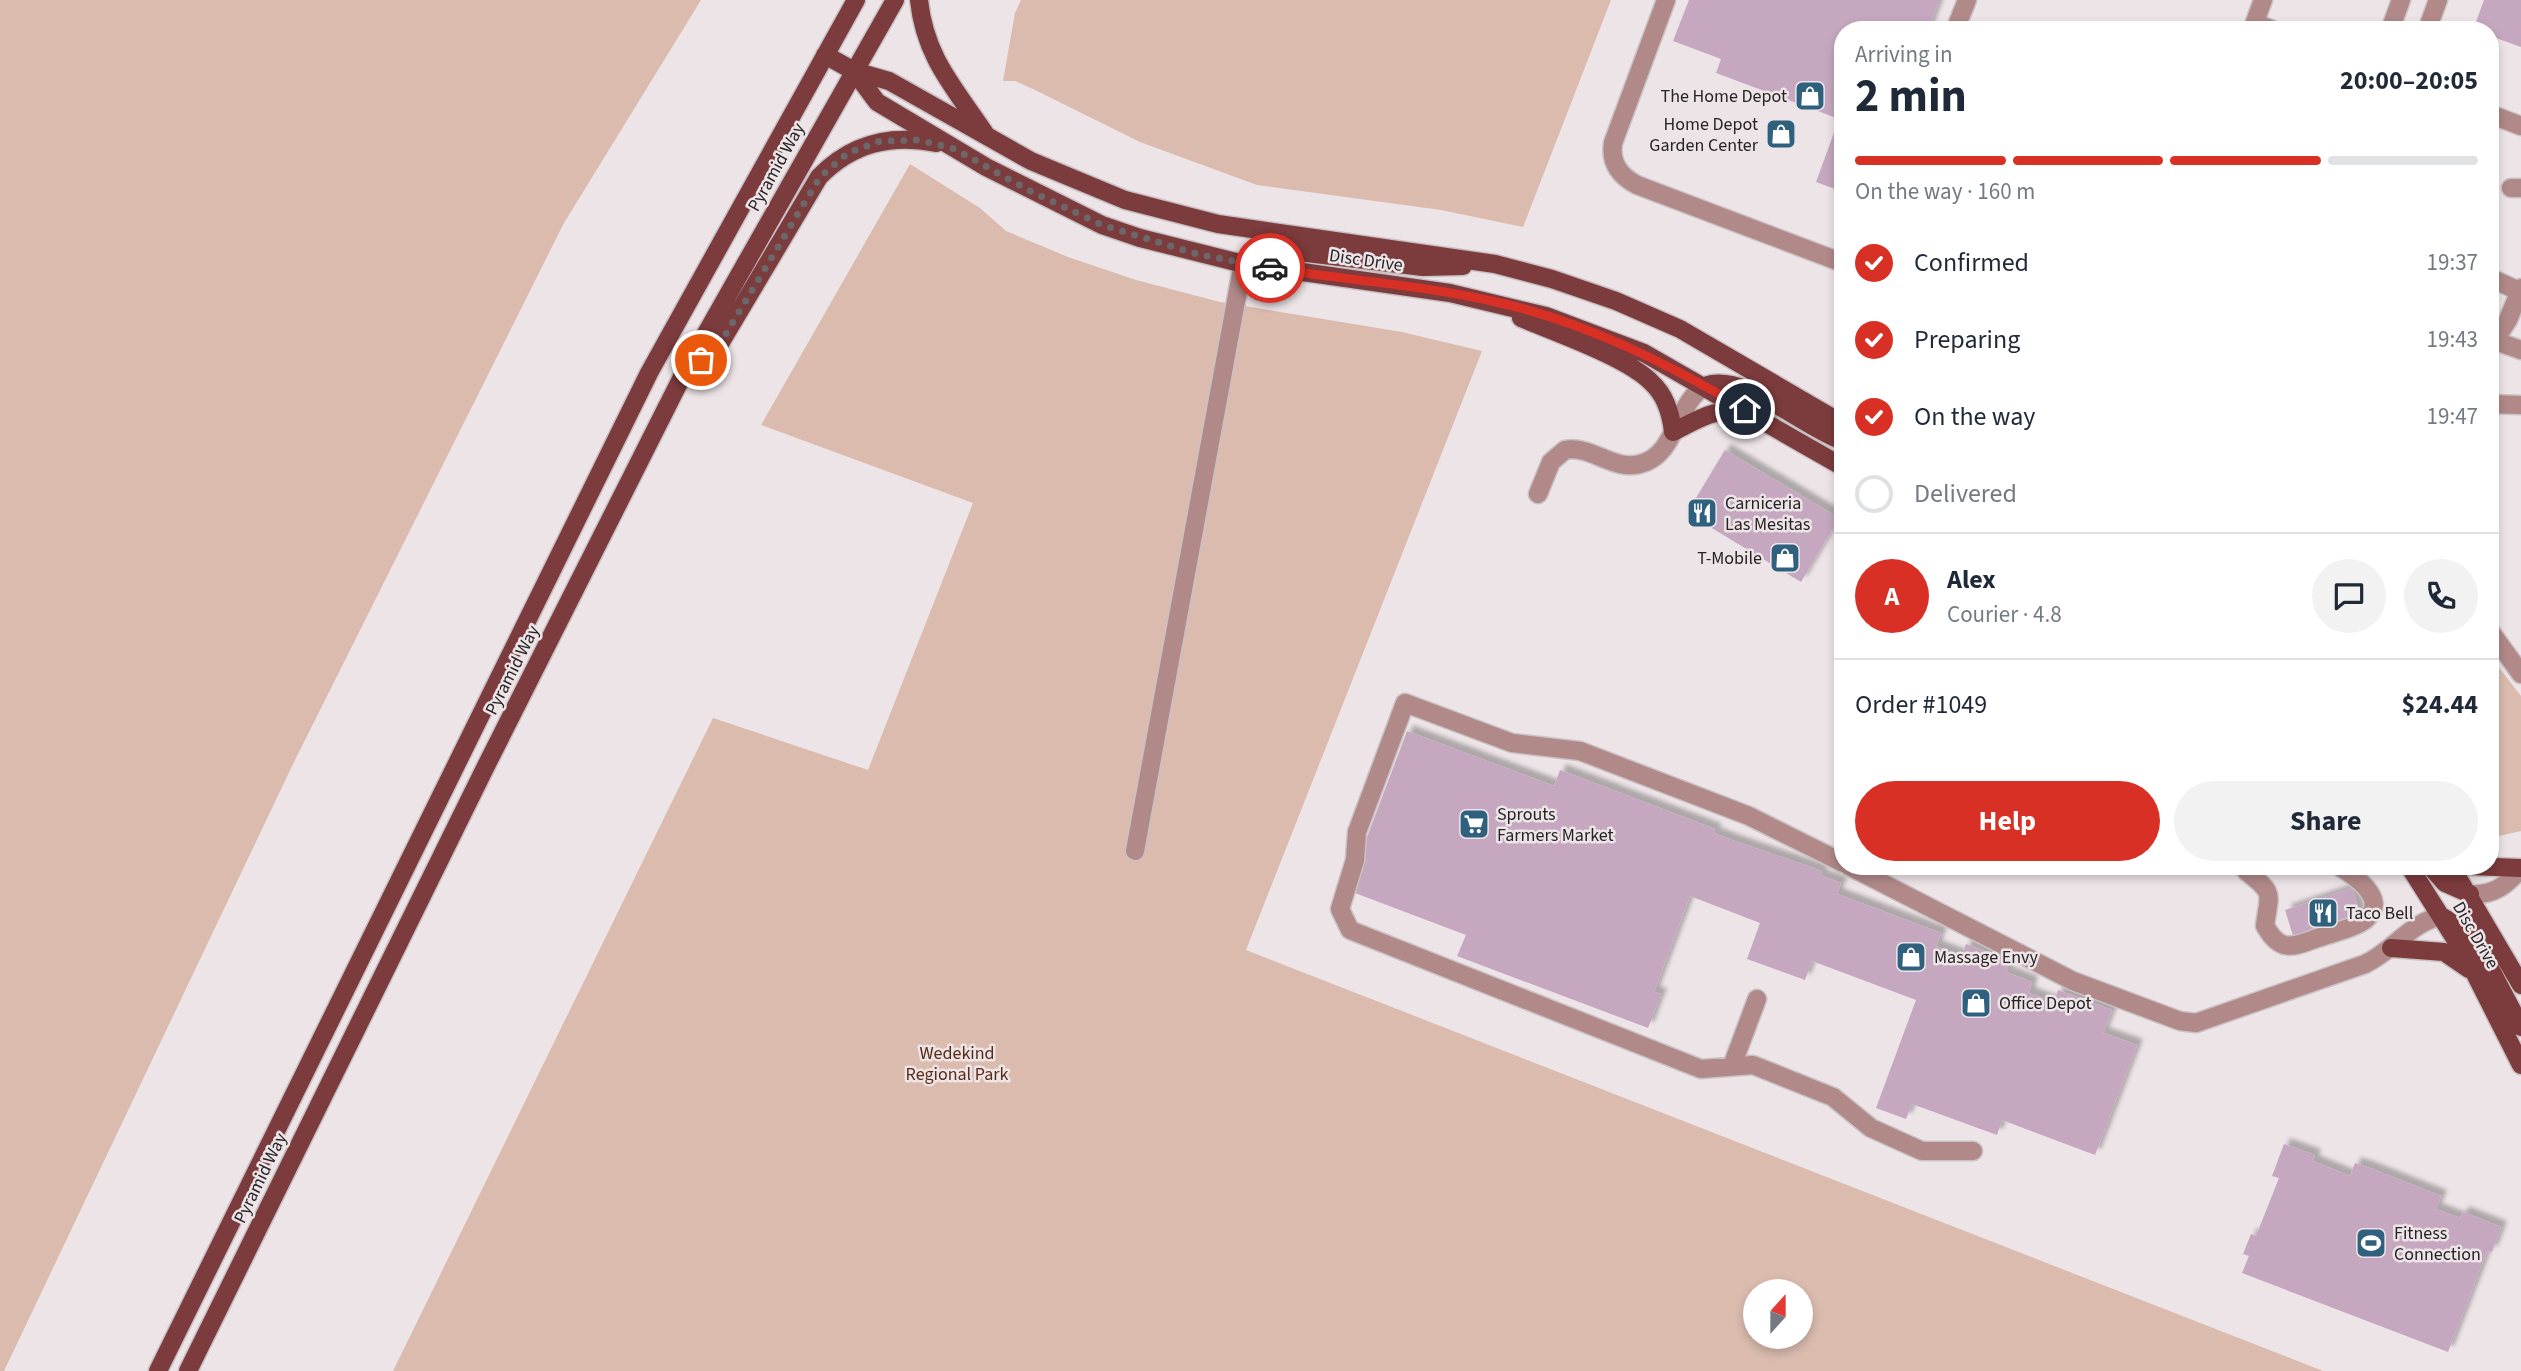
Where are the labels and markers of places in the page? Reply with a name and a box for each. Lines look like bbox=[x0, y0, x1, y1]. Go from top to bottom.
shop icon: The Home Depot bbox=[1793, 79, 1827, 113]
place label: The Home Depot bbox=[1661, 84, 1787, 109]
place label: Home Depot Garden Center bbox=[1649, 112, 1759, 158]
shop icon: Home Depot Garden Center bbox=[1764, 117, 1798, 151]
pin bbox=[671, 330, 731, 390]
pin bbox=[1715, 379, 1775, 439]
place label: Carniceria Las Mesitas bbox=[1725, 491, 1810, 537]
restaurant icon: Carniceria Las Mesitas bbox=[1685, 496, 1719, 530]
shop icon: T-Mobile bbox=[1768, 541, 1802, 575]
place label: T-Mobile bbox=[1697, 546, 1762, 571]
place label: Sprouts Farmers Market bbox=[1497, 802, 1614, 848]
supermarket icon: Sprouts Farmers Market bbox=[1457, 807, 1491, 841]
restaurant icon: Taco Bell bbox=[2306, 896, 2340, 930]
place label: Taco Bell bbox=[2346, 901, 2413, 926]
shop icon: Massage Envy bbox=[1894, 940, 1928, 974]
place label: Massage Envy bbox=[1934, 945, 2038, 970]
shop icon: Office Depot bbox=[1959, 986, 1993, 1020]
place label: Office Depot bbox=[1999, 991, 2092, 1016]
place label: Fitness Connection bbox=[2394, 1221, 2481, 1267]
sports icon: Fitness Connection bbox=[2354, 1226, 2388, 1260]

